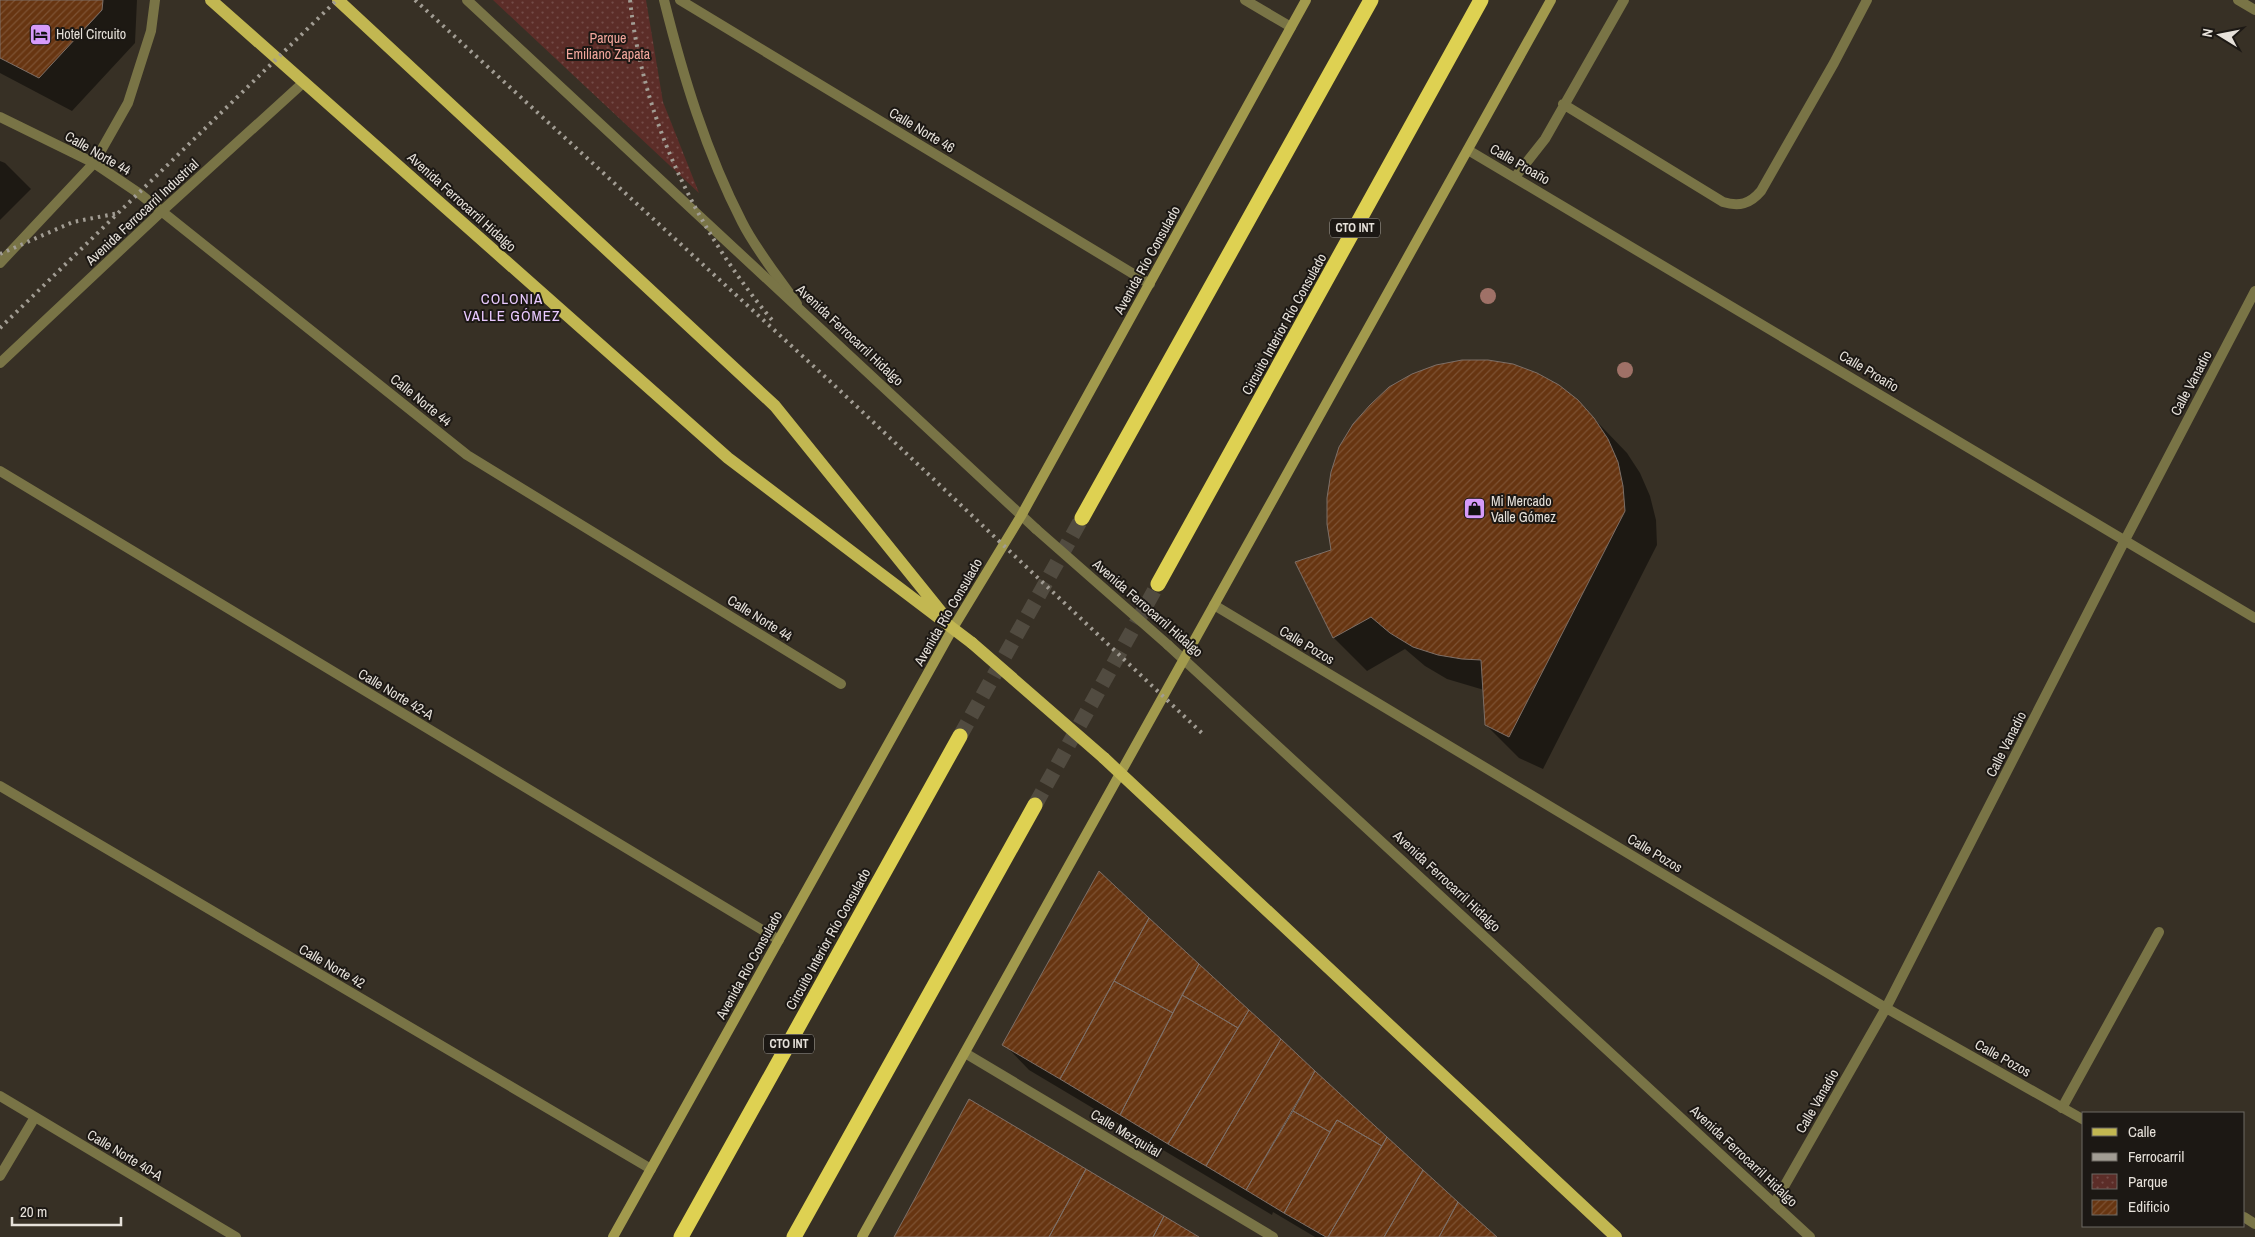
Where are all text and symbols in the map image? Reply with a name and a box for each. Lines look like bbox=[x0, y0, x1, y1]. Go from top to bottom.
north arrow bbox=[2195, 10, 2245, 60]
hotel icon: Hotel Circuito bbox=[28, 22, 52, 46]
place label: Hotel Circuito bbox=[56, 25, 126, 43]
text: N bbox=[2198, 27, 2217, 38]
park label: Parque Emiliano Zapata bbox=[566, 29, 651, 63]
street label: Calle Norte 46 bbox=[886, 103, 958, 157]
street label: Calle Norte 44 bbox=[62, 127, 135, 179]
street label: Calle Proaño bbox=[1487, 140, 1553, 188]
street label: Avenida Ferrocarril Hidalgo bbox=[403, 148, 520, 256]
street label: Avenida Ferrocarril Industrial bbox=[81, 155, 202, 270]
street label: Avenida Río Consulado bbox=[1109, 203, 1184, 318]
road number: CTO INT bbox=[1330, 218, 1380, 238]
street label: Circuito Interior Río Consulado bbox=[1238, 250, 1330, 398]
street label: Avenida Ferrocarril Hidalgo bbox=[792, 280, 907, 389]
district label: COLONIA VALLE GÓMEZ bbox=[464, 288, 560, 326]
street label: Calle Proaño bbox=[1836, 346, 1902, 396]
street label: Calle Vanadio bbox=[2166, 347, 2216, 419]
street label: Calle Norte 44 bbox=[387, 370, 456, 430]
place label: Mi Mercado Valle Gómez bbox=[1491, 492, 1556, 526]
shop icon: Mi Mercado Valle Gómez bbox=[1463, 497, 1487, 521]
street label: Avenida Río Consulado bbox=[909, 555, 986, 670]
street label: Avenida Ferrocarril Hidalgo bbox=[1088, 555, 1207, 661]
street label: Calle Norte 44 bbox=[724, 591, 796, 645]
street label: Calle Pozos bbox=[1276, 622, 1338, 669]
street label: Calle Norte 42-A bbox=[355, 664, 437, 724]
street label: Calle Vanadio bbox=[1982, 708, 2030, 780]
street label: Avenida Ferrocarril Hidalgo bbox=[1389, 826, 1504, 935]
street label: Calle Pozos bbox=[1624, 830, 1686, 877]
street label: Circuito Interior Río Consulado bbox=[782, 865, 874, 1013]
street label: Avenida Río Consulado bbox=[711, 908, 786, 1023]
street label: Calle Norte 42 bbox=[296, 940, 368, 992]
road number: CTO INT bbox=[764, 1034, 814, 1054]
street label: Calle Pozos bbox=[1972, 1035, 2034, 1081]
street label: Calle Vanadio bbox=[1791, 1066, 1843, 1136]
street label: Avenida Ferrocarril Hidalgo bbox=[1686, 1101, 1801, 1210]
street label: Calle Mezquital bbox=[1087, 1105, 1165, 1161]
legend bbox=[2082, 1112, 2245, 1227]
text: Calle bbox=[2128, 1121, 2156, 1142]
street label: Calle Norte 40-A bbox=[84, 1125, 166, 1185]
text: Ferrocarril bbox=[2128, 1146, 2184, 1167]
text: Parque bbox=[2128, 1171, 2168, 1192]
scale bar bbox=[12, 1194, 121, 1226]
text: Edificio bbox=[2128, 1196, 2170, 1217]
text: 20 m bbox=[20, 1201, 47, 1222]

